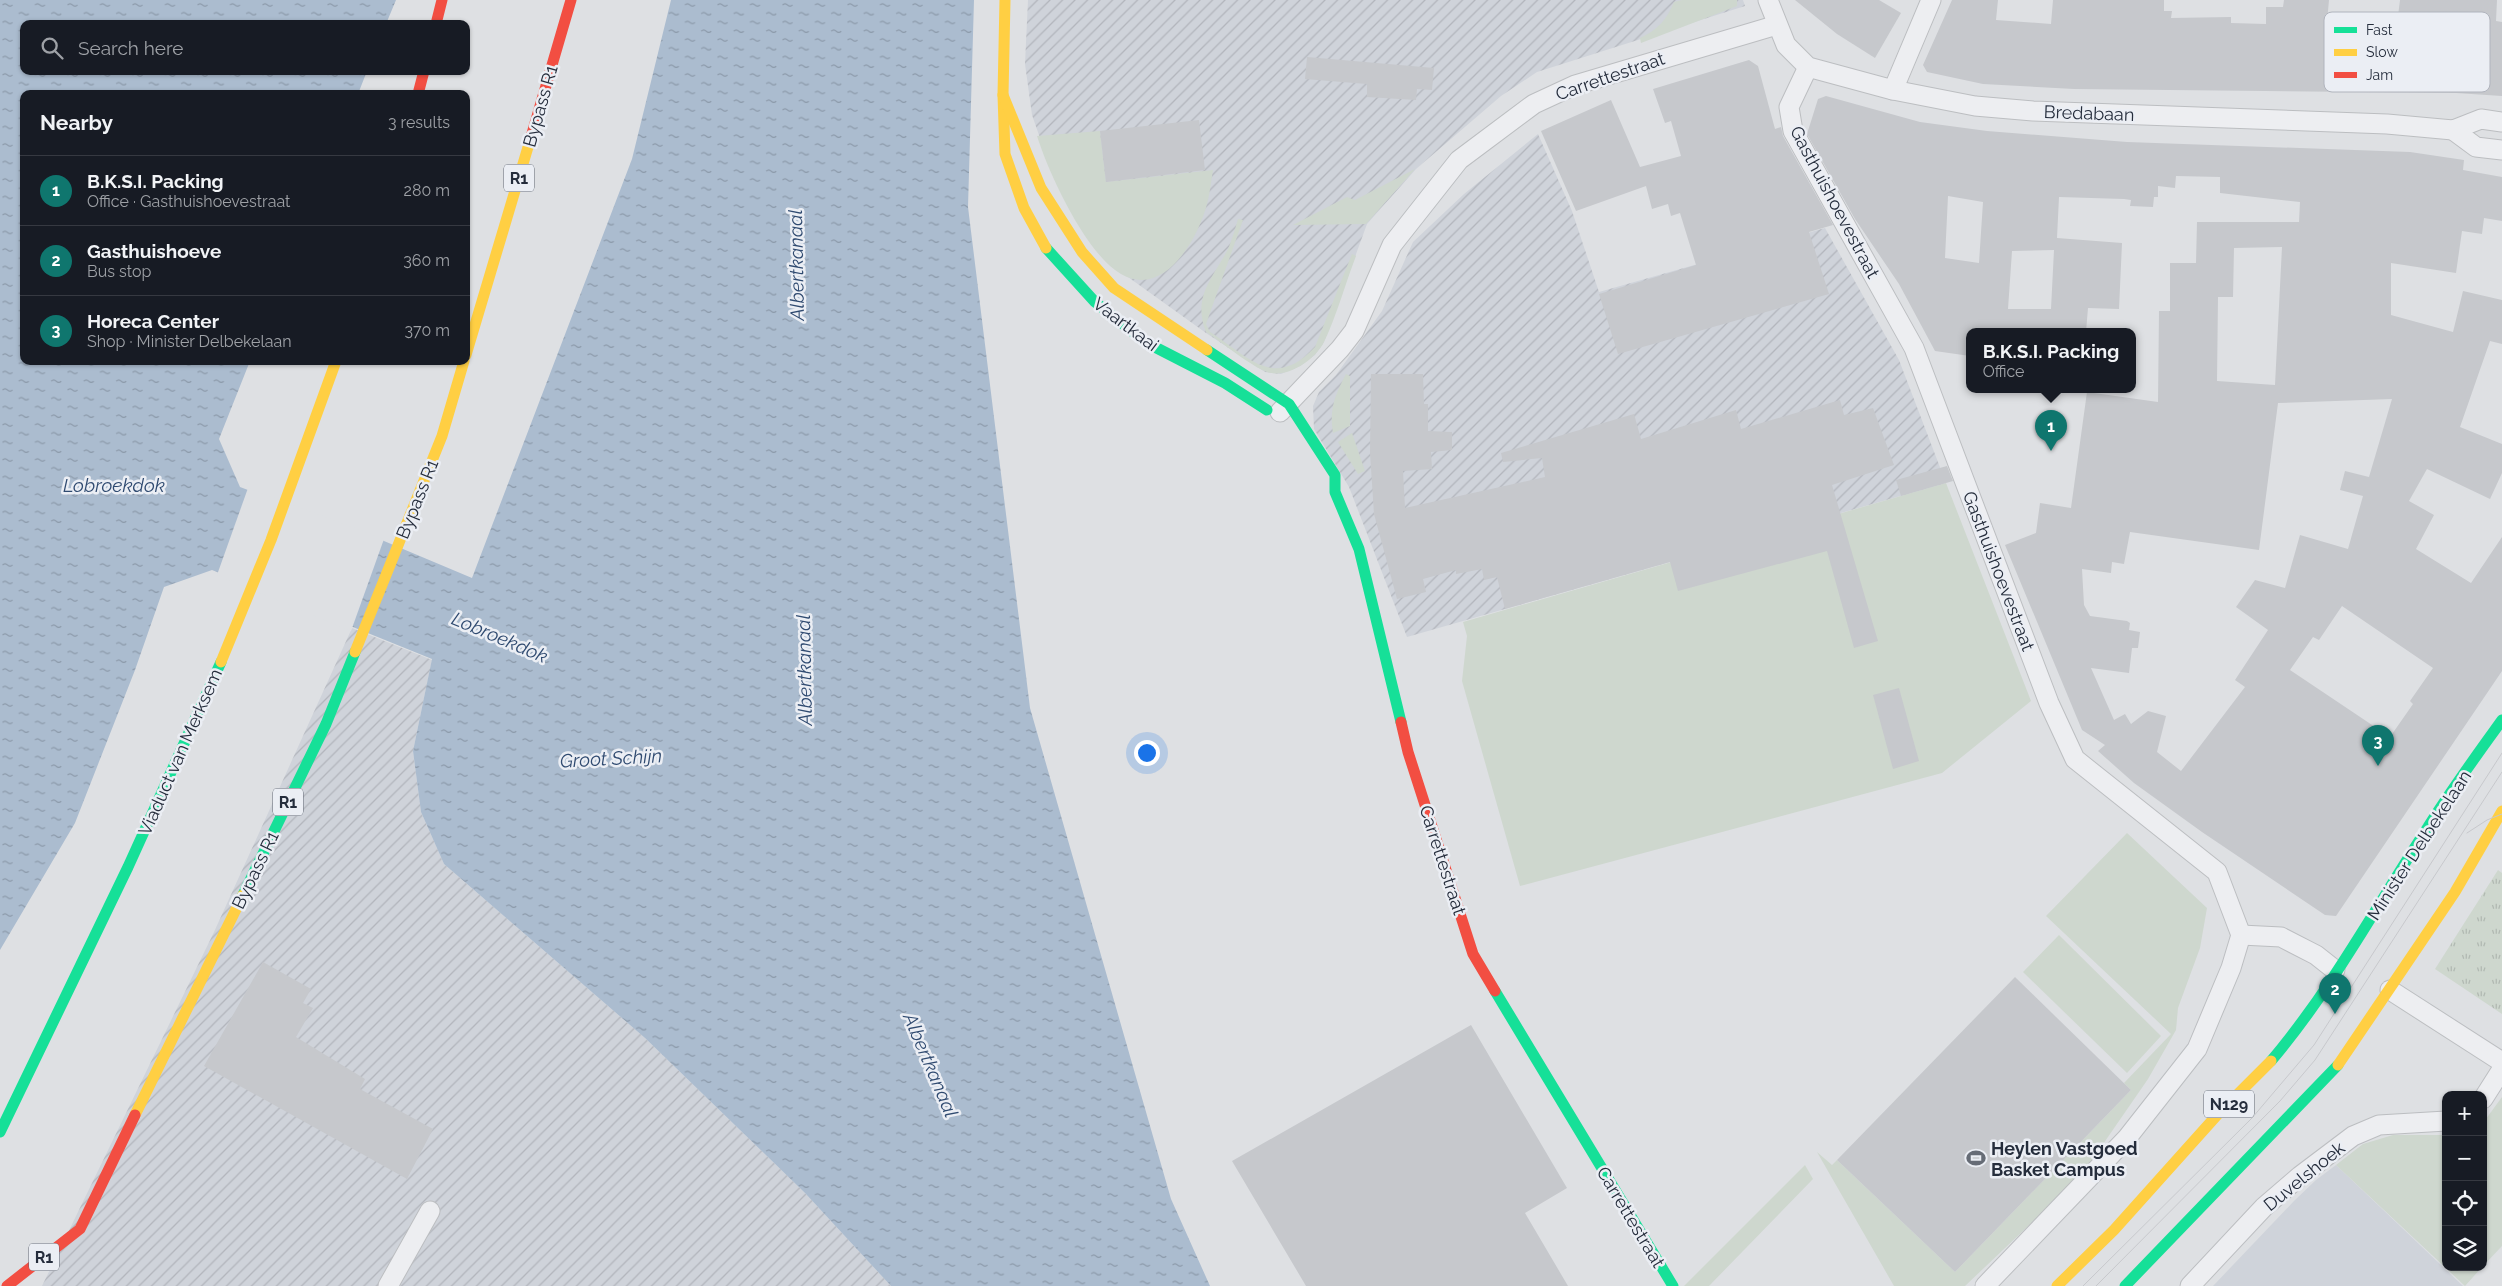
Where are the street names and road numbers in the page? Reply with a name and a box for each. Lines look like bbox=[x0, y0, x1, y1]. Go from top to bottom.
street label: Carrettestraat bbox=[1553, 48, 1667, 104]
street label: Bypass R1 bbox=[518, 62, 562, 149]
street label: Bredabaan bbox=[2043, 101, 2135, 125]
street label: Gasthuishoevestraat bbox=[1786, 122, 1884, 282]
road number: R1 bbox=[504, 164, 534, 192]
street label: Vaartkaai bbox=[1089, 293, 1163, 355]
street label: Bypass R1 bbox=[392, 456, 443, 542]
street label: Gasthuishoevestraat bbox=[1959, 488, 2039, 654]
street label: Viaduct van Merksem bbox=[134, 666, 226, 838]
street label: Minister Delbekelaan bbox=[2363, 766, 2475, 924]
road number: R1 bbox=[273, 789, 303, 816]
street label: Carrettestraat bbox=[1415, 803, 1471, 917]
street label: Bypass R1 bbox=[227, 827, 283, 912]
road number: N129 bbox=[2204, 1090, 2254, 1118]
street label: Duvelshoek bbox=[2259, 1137, 2349, 1215]
street label: Carrettestraat bbox=[1593, 1163, 1669, 1271]
road number: R1 bbox=[29, 1244, 59, 1270]

